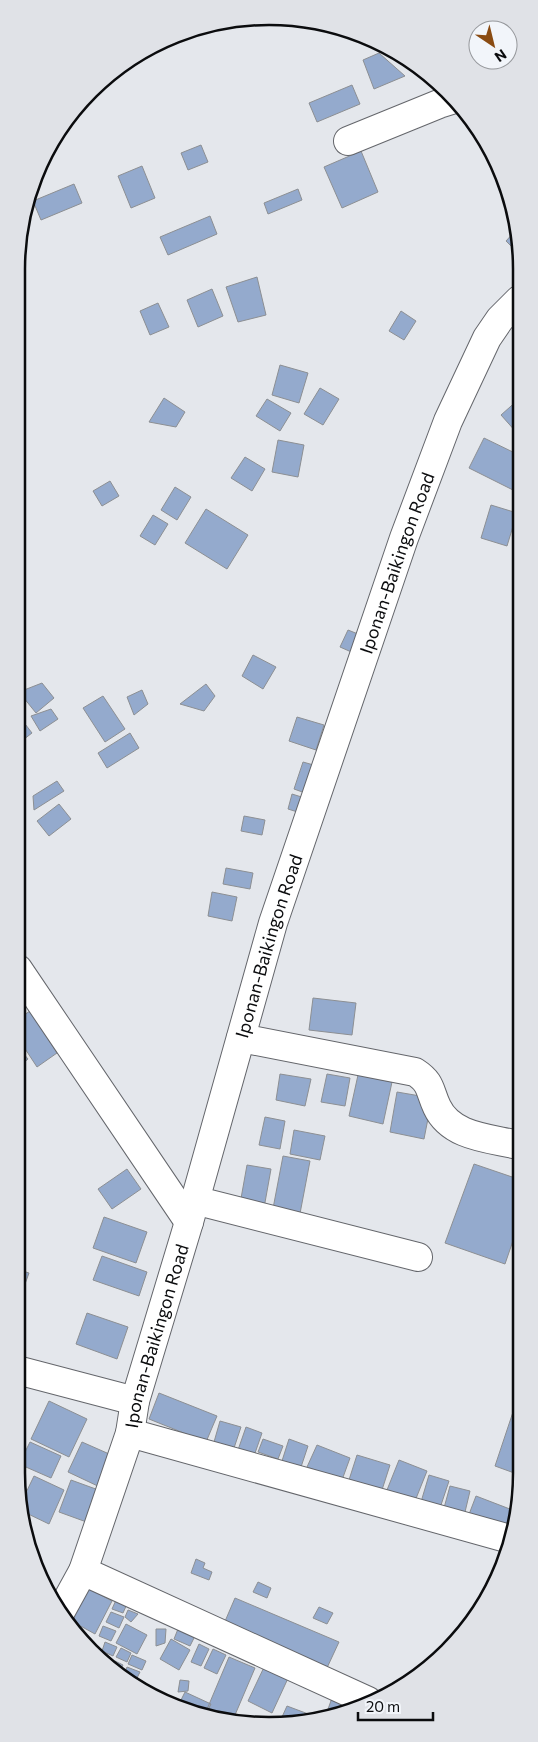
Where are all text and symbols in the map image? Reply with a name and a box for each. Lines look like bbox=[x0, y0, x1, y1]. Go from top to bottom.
north arrow bbox=[468, 20, 518, 70]
text: N bbox=[492, 46, 510, 66]
street label: Iponan-Baikingon Road bbox=[354, 469, 439, 656]
street label: Iponan-Baikingon Road bbox=[230, 851, 307, 1040]
street label: Iponan-Baikingon Road bbox=[120, 1241, 193, 1430]
scale bar bbox=[358, 1690, 433, 1722]
text: 20 m bbox=[366, 1697, 400, 1715]

